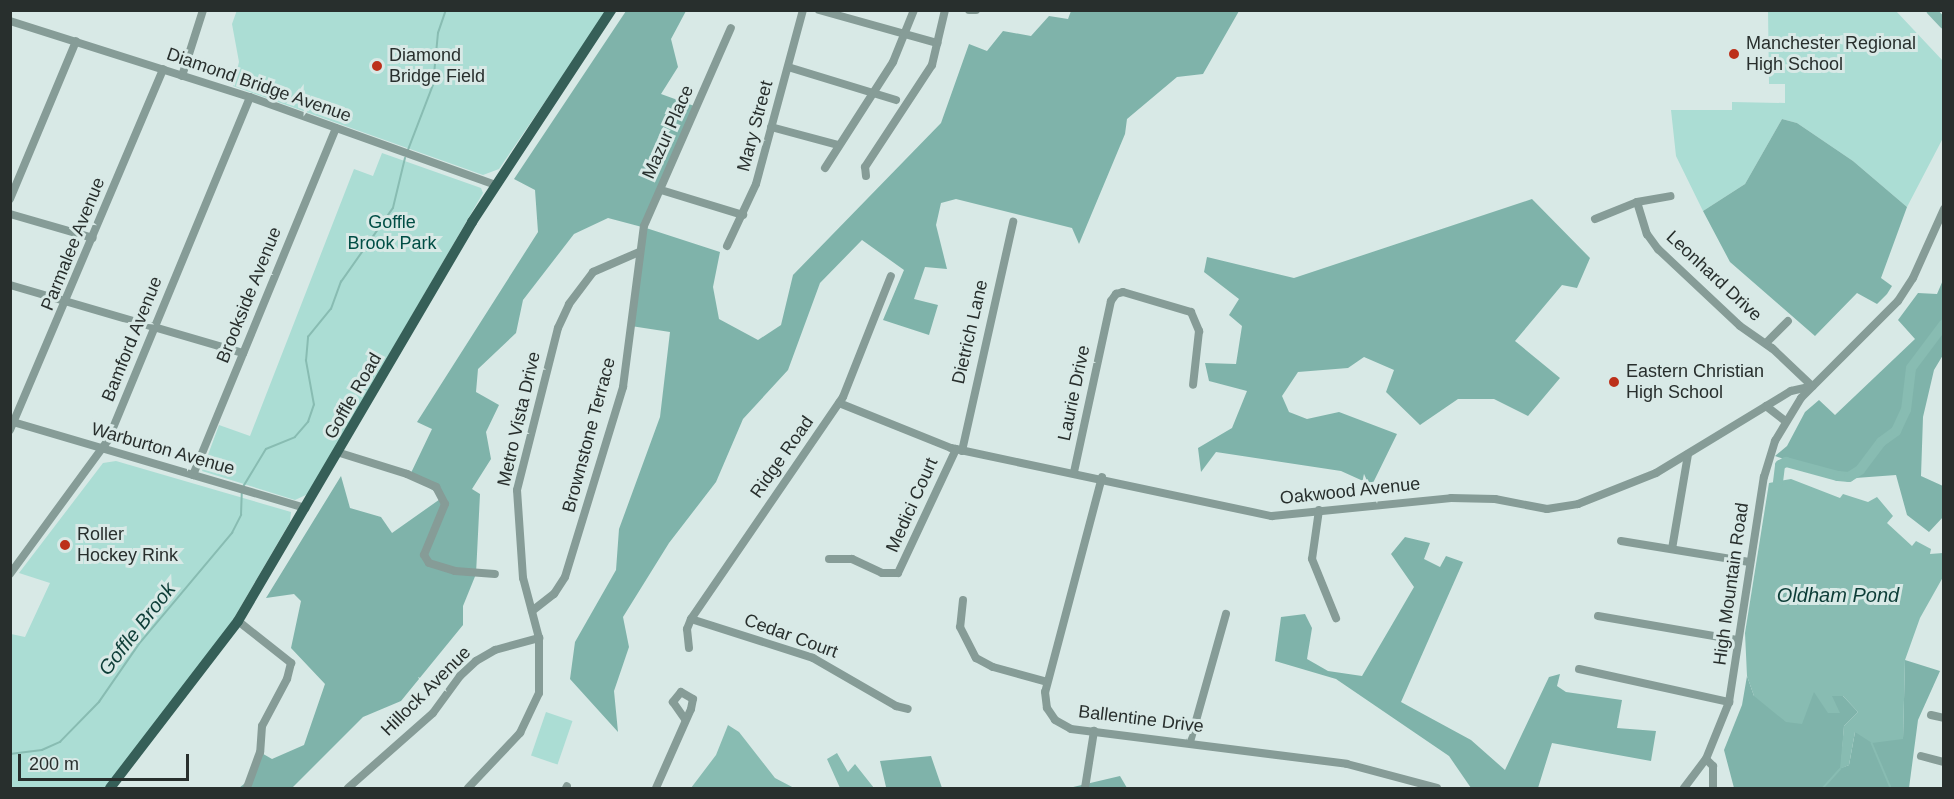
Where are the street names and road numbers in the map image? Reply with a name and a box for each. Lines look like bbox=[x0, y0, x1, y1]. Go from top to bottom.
street label: Diamond Bridge Avenue bbox=[163, 43, 355, 127]
street label: Mary Street bbox=[733, 78, 777, 174]
street label: Mazur Place bbox=[638, 82, 698, 182]
street label: Parmalee Avenue bbox=[36, 174, 110, 314]
street label: Brookside Avenue bbox=[212, 223, 286, 367]
street label: Leonhard Drive bbox=[1662, 226, 1766, 326]
street label: Bamford Avenue bbox=[97, 273, 167, 405]
street label: Dietrich Lane bbox=[948, 278, 992, 386]
street label: Laurie Drive bbox=[1053, 343, 1095, 443]
street label: Goffle Road bbox=[320, 349, 386, 443]
street label: Metro Vista Drive bbox=[493, 349, 545, 489]
street label: Brownstone Terrace bbox=[558, 355, 620, 515]
street label: Ridge Road bbox=[746, 412, 818, 502]
street label: Warburton Avenue bbox=[88, 418, 238, 480]
street label: Medici Court bbox=[882, 454, 942, 556]
street label: Oakwood Avenue bbox=[1278, 473, 1422, 509]
street label: High Mountain Road bbox=[1709, 501, 1753, 667]
street label: Cedar Court bbox=[741, 609, 841, 663]
street label: Hillock Avenue bbox=[376, 641, 476, 741]
street label: Ballentine Drive bbox=[1077, 701, 1205, 737]

